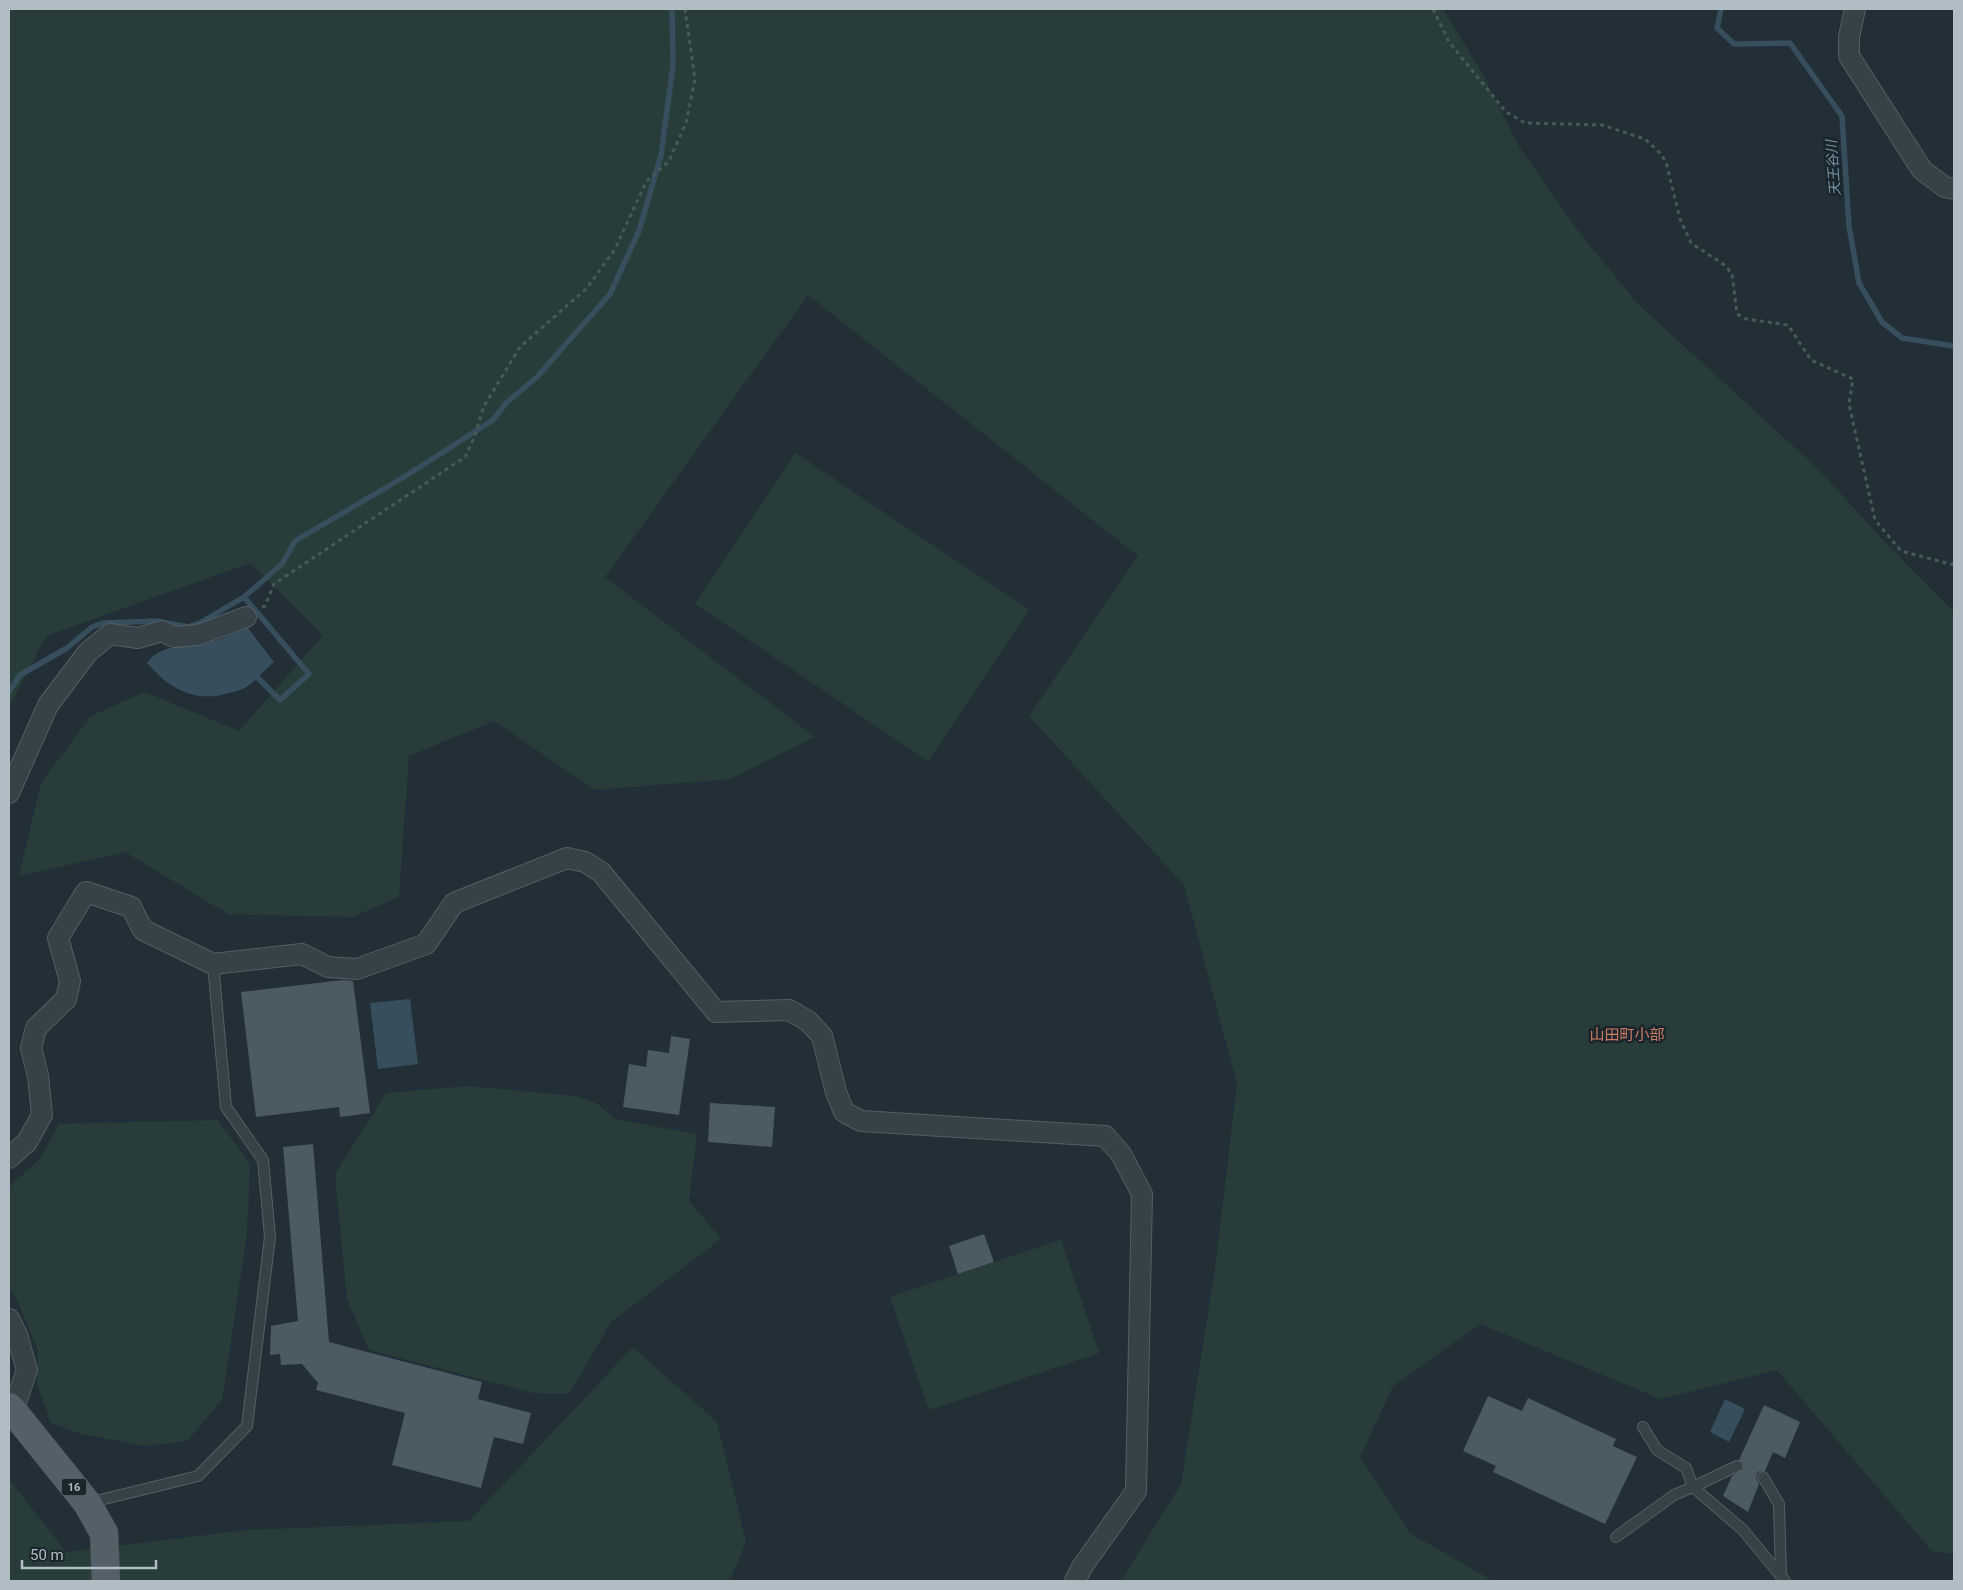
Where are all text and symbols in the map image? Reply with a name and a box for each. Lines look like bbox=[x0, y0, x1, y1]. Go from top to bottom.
water label: 天王谷川 bbox=[1823, 138, 1843, 196]
district label: 山田町小部 bbox=[1589, 1026, 1665, 1044]
road number: 16 bbox=[62, 1478, 86, 1495]
scale bar bbox=[22, 1538, 156, 1570]
text: 50 m bbox=[30, 1546, 64, 1564]

